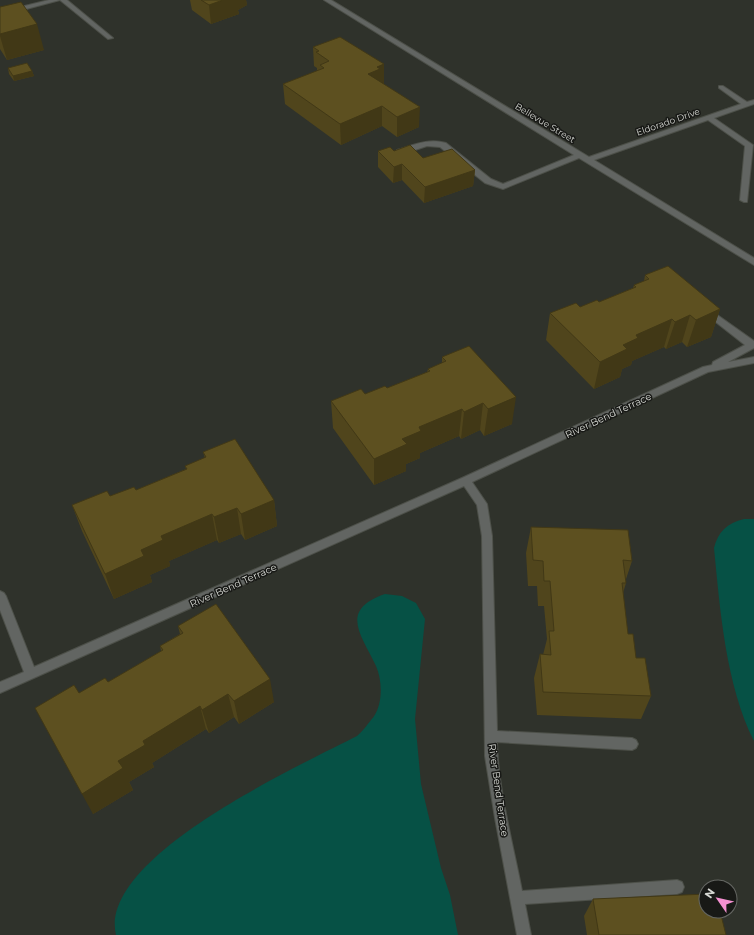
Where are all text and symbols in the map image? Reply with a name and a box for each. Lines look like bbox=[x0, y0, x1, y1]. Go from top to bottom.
street label: Bellevue Street bbox=[513, 100, 578, 145]
street label: Eldorado Drive bbox=[635, 105, 702, 138]
street label: River Bend Terrace bbox=[563, 390, 653, 441]
street label: River Bend Terrace bbox=[188, 560, 279, 610]
street label: River Bend Terrace bbox=[486, 743, 511, 837]
north arrow bbox=[698, 879, 738, 919]
text: N bbox=[701, 886, 718, 901]

